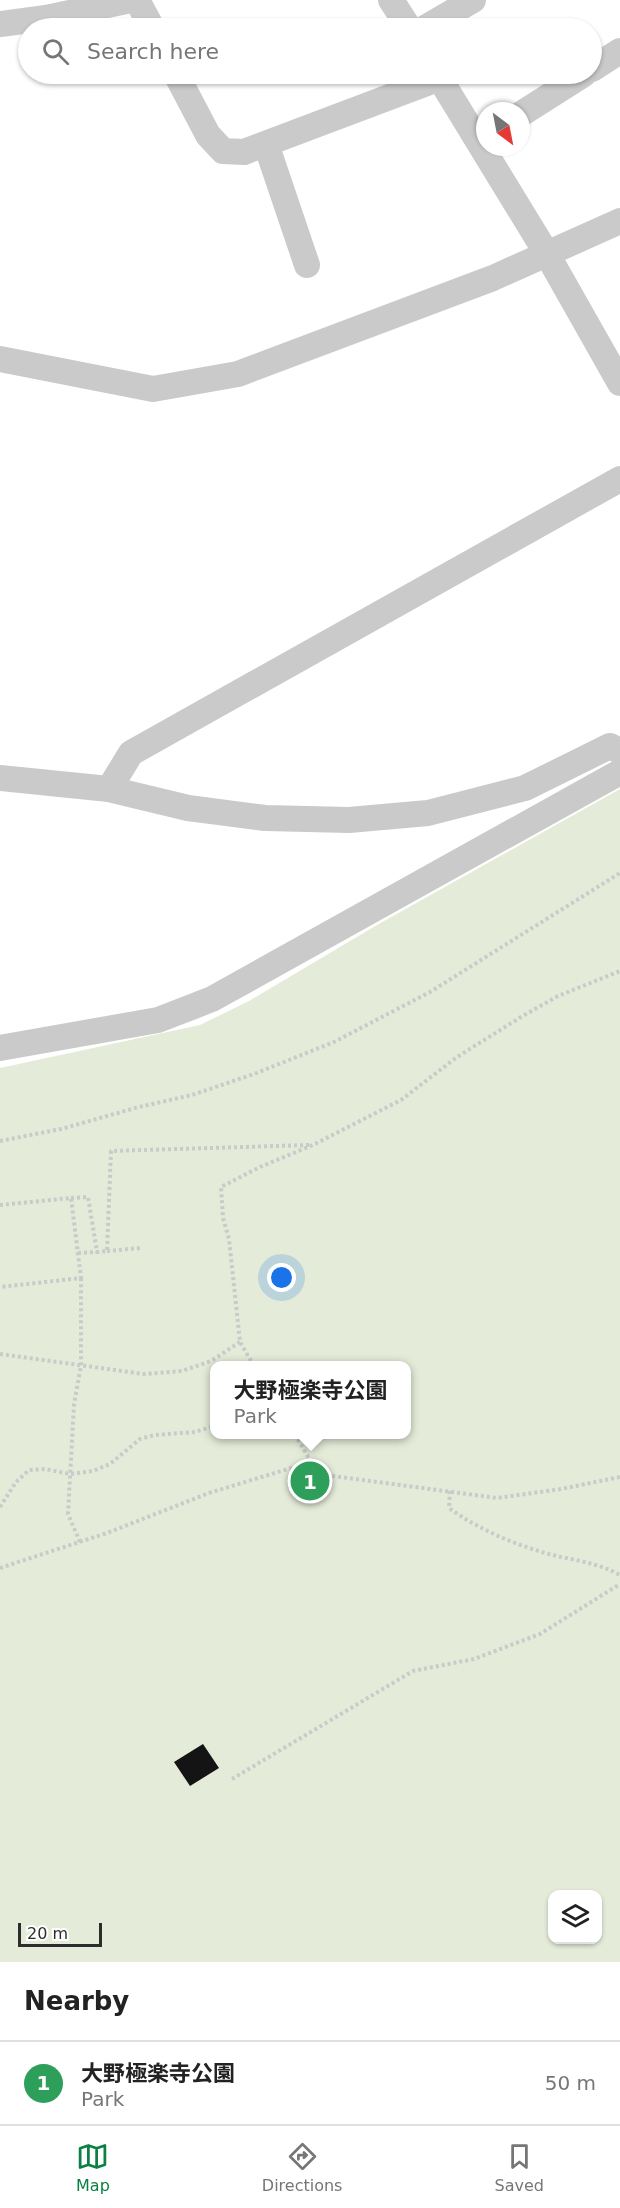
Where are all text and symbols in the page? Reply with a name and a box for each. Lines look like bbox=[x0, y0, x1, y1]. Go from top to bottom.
search box bbox=[18, 18, 602, 84]
icon: search bbox=[39, 35, 72, 68]
text: Search here bbox=[87, 39, 219, 64]
north arrow bbox=[476, 102, 530, 156]
your location bbox=[267, 1263, 296, 1292]
popup bbox=[210, 1361, 411, 1439]
text: 大野極楽寺公園 bbox=[233, 1378, 388, 1403]
text: Park bbox=[233, 1404, 277, 1428]
pin: 1 bbox=[290, 1458, 330, 1504]
map controls bbox=[548, 1890, 602, 1944]
button: layers bbox=[548, 1890, 602, 1944]
scale bar bbox=[18, 1920, 102, 1948]
text: 20 m bbox=[27, 1924, 68, 1943]
text: Nearby bbox=[24, 1986, 129, 2016]
text: 大野極楽寺公園 bbox=[81, 2061, 235, 2086]
text: 1 bbox=[37, 2071, 50, 2095]
text: 50 m bbox=[545, 2071, 596, 2095]
text: Park bbox=[81, 2087, 124, 2111]
tab: Map bbox=[76, 2140, 110, 2195]
tab: Directions bbox=[262, 2140, 342, 2195]
tab: Saved bbox=[495, 2140, 544, 2195]

